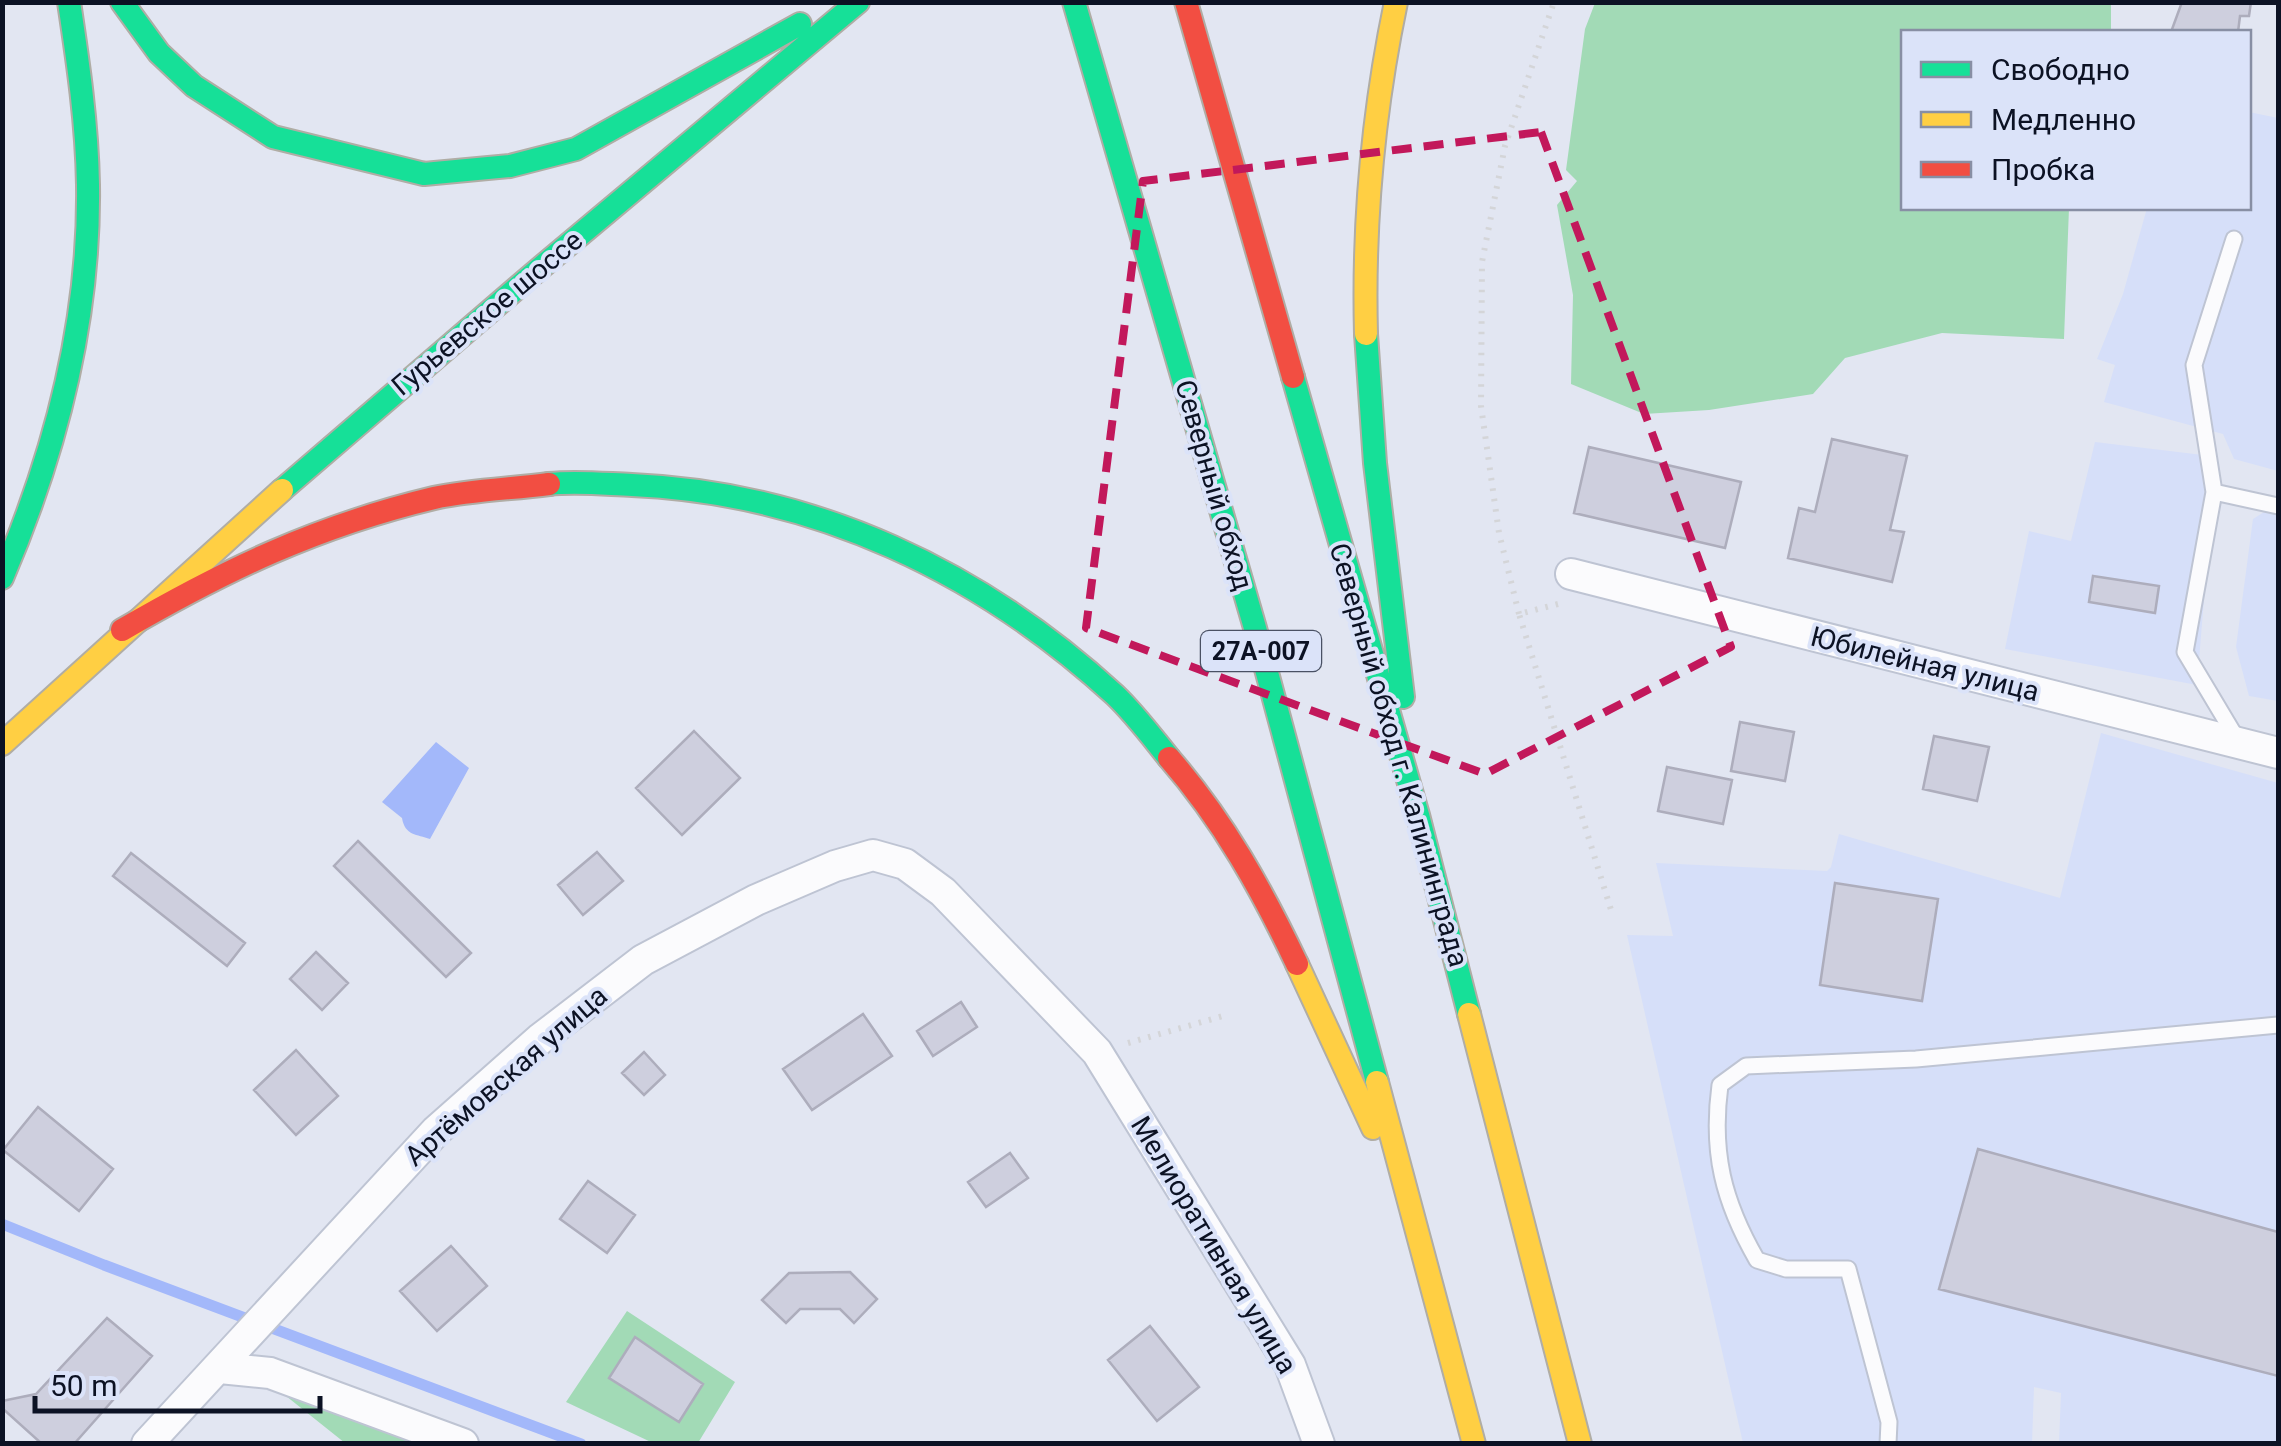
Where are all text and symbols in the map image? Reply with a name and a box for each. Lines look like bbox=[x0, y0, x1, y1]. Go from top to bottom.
legend bbox=[1901, 30, 2251, 210]
text: Свободно bbox=[1991, 52, 2130, 87]
text: Медленно bbox=[1991, 102, 2136, 137]
text: Пробка bbox=[1991, 152, 2095, 187]
street label: Гурьевское шоссе bbox=[385, 224, 589, 402]
street label: Северный обход bbox=[1168, 376, 1260, 594]
street label: Северный обход г. Калининграда bbox=[1323, 539, 1475, 971]
street label: Юбилейная улица bbox=[1807, 620, 2043, 708]
road number: 27А-007 bbox=[1201, 631, 1321, 671]
street label: Артёмовская улица bbox=[398, 979, 614, 1173]
street label: Мелиоративная улица bbox=[1124, 1110, 1304, 1380]
scale bar bbox=[35, 1351, 320, 1413]
text: 50 m bbox=[50, 1368, 117, 1403]

